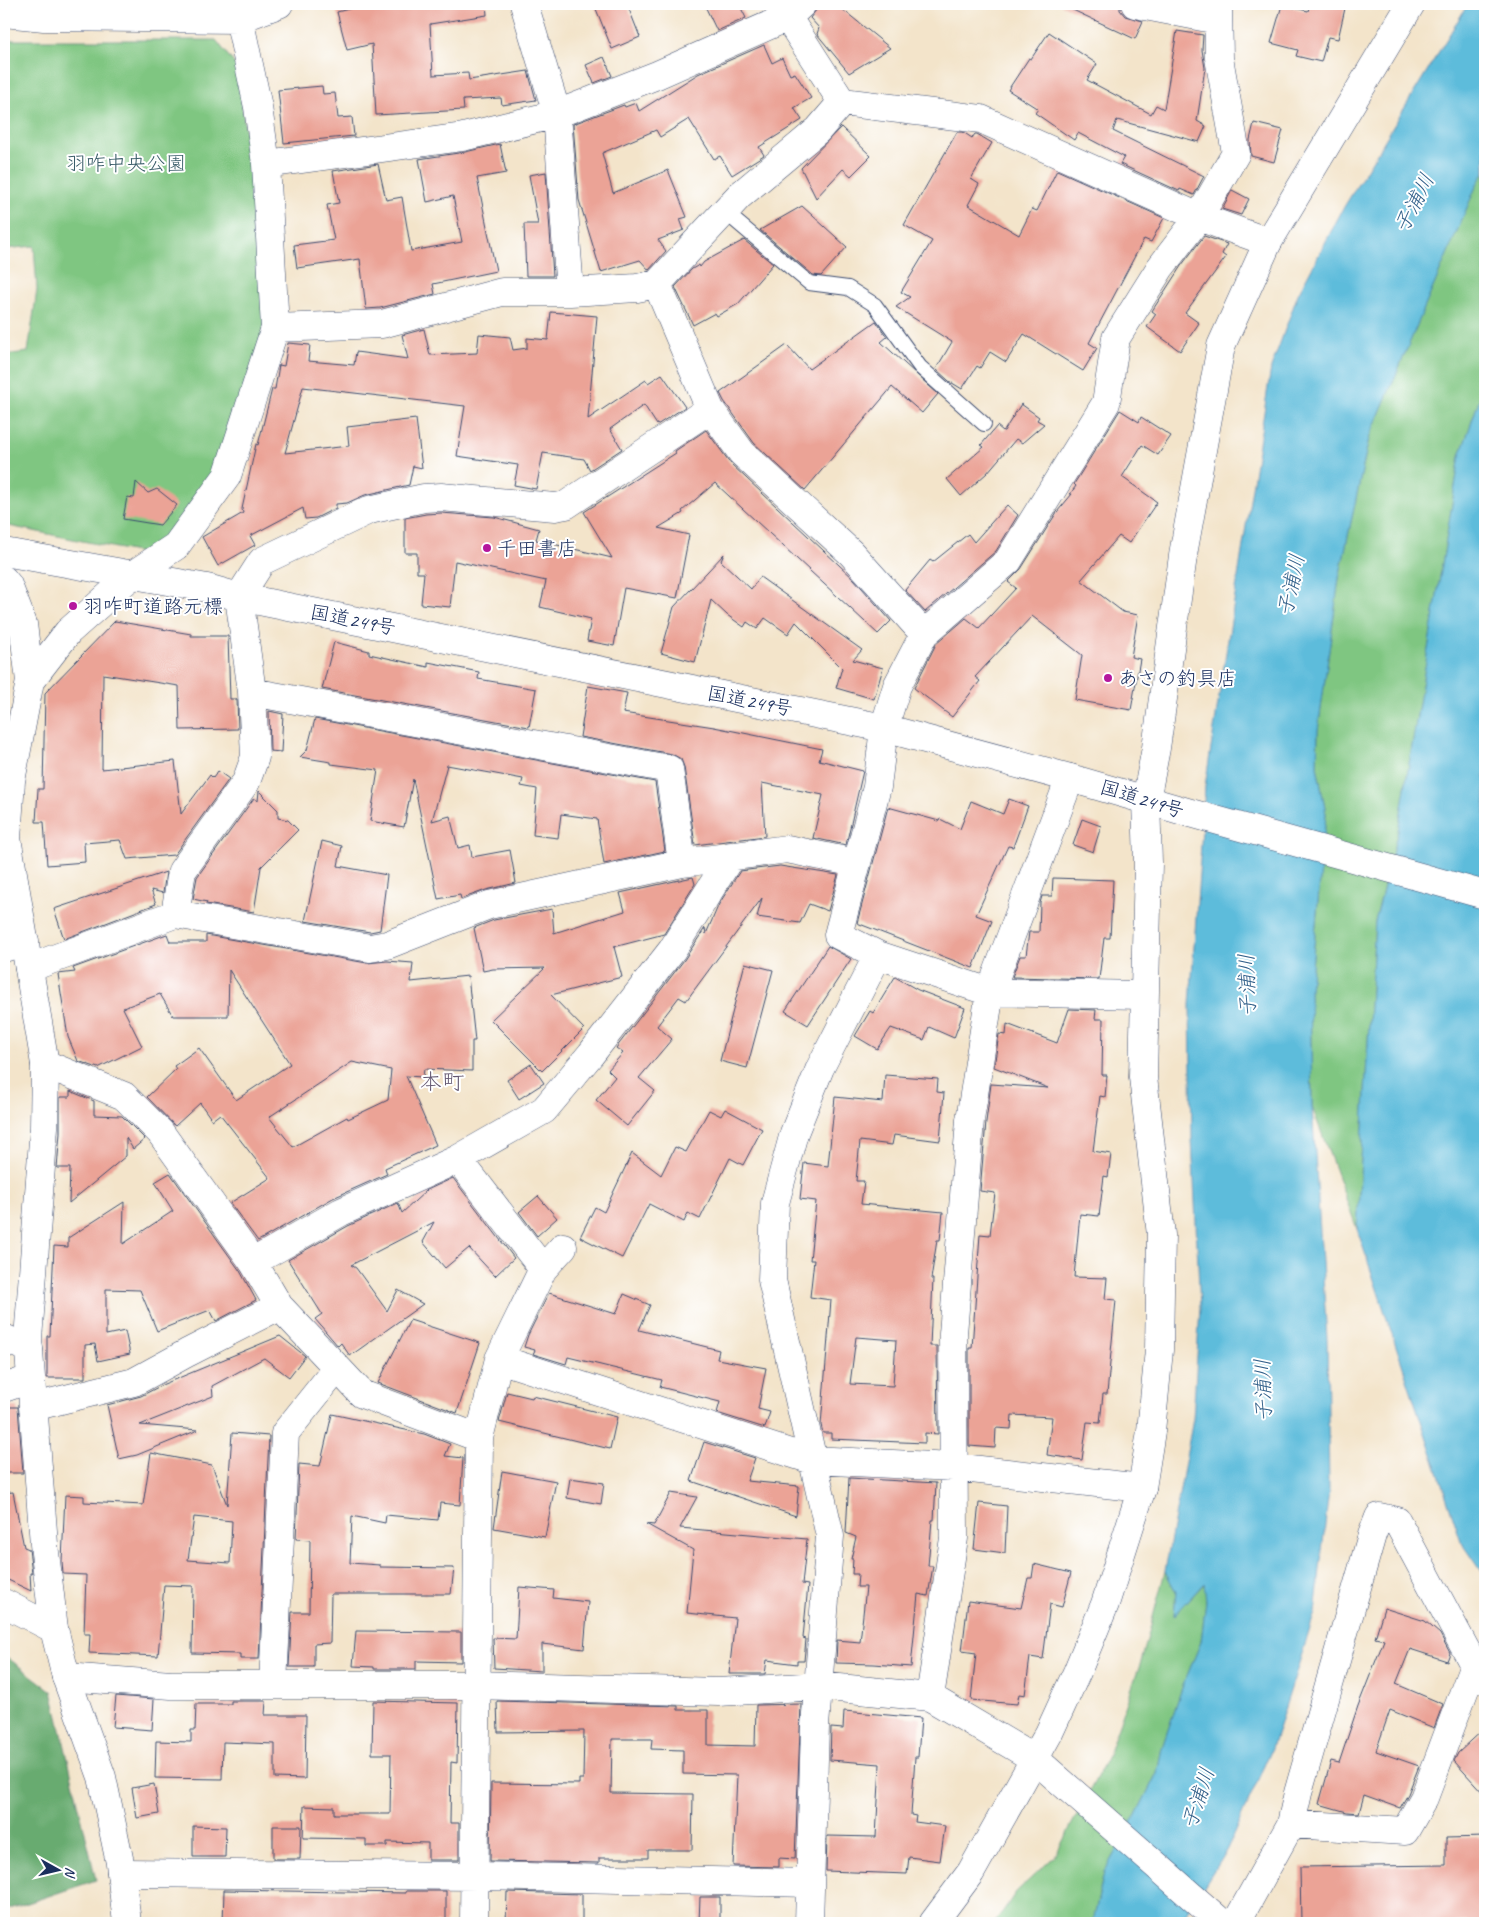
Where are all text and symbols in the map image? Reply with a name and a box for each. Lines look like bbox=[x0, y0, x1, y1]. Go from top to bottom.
park label: 羽咋中央公園 bbox=[66, 151, 186, 176]
water label: 子浦川 bbox=[1388, 169, 1440, 237]
place label: 千田書店 bbox=[497, 536, 577, 561]
marker: 千田書店 bbox=[481, 542, 493, 554]
water label: 子浦川 bbox=[1272, 551, 1310, 619]
place label: 羽咋町道路元標 bbox=[83, 594, 223, 619]
street label: 国道249号 bbox=[308, 599, 398, 641]
marker: 羽咋町道路元標 bbox=[67, 600, 79, 612]
place label: あさの釣具店 bbox=[1118, 666, 1237, 691]
marker: あさの釣具店 bbox=[1102, 672, 1114, 684]
street label: 国道249号 bbox=[705, 680, 795, 722]
street label: 国道249号 bbox=[1097, 774, 1187, 824]
water label: 子浦川 bbox=[1233, 953, 1261, 1017]
district label: 本町 bbox=[420, 1068, 464, 1096]
water label: 子浦川 bbox=[1249, 1358, 1277, 1422]
water label: 子浦川 bbox=[1176, 1764, 1220, 1832]
north arrow bbox=[32, 1844, 82, 1894]
text: N bbox=[61, 1866, 79, 1880]

